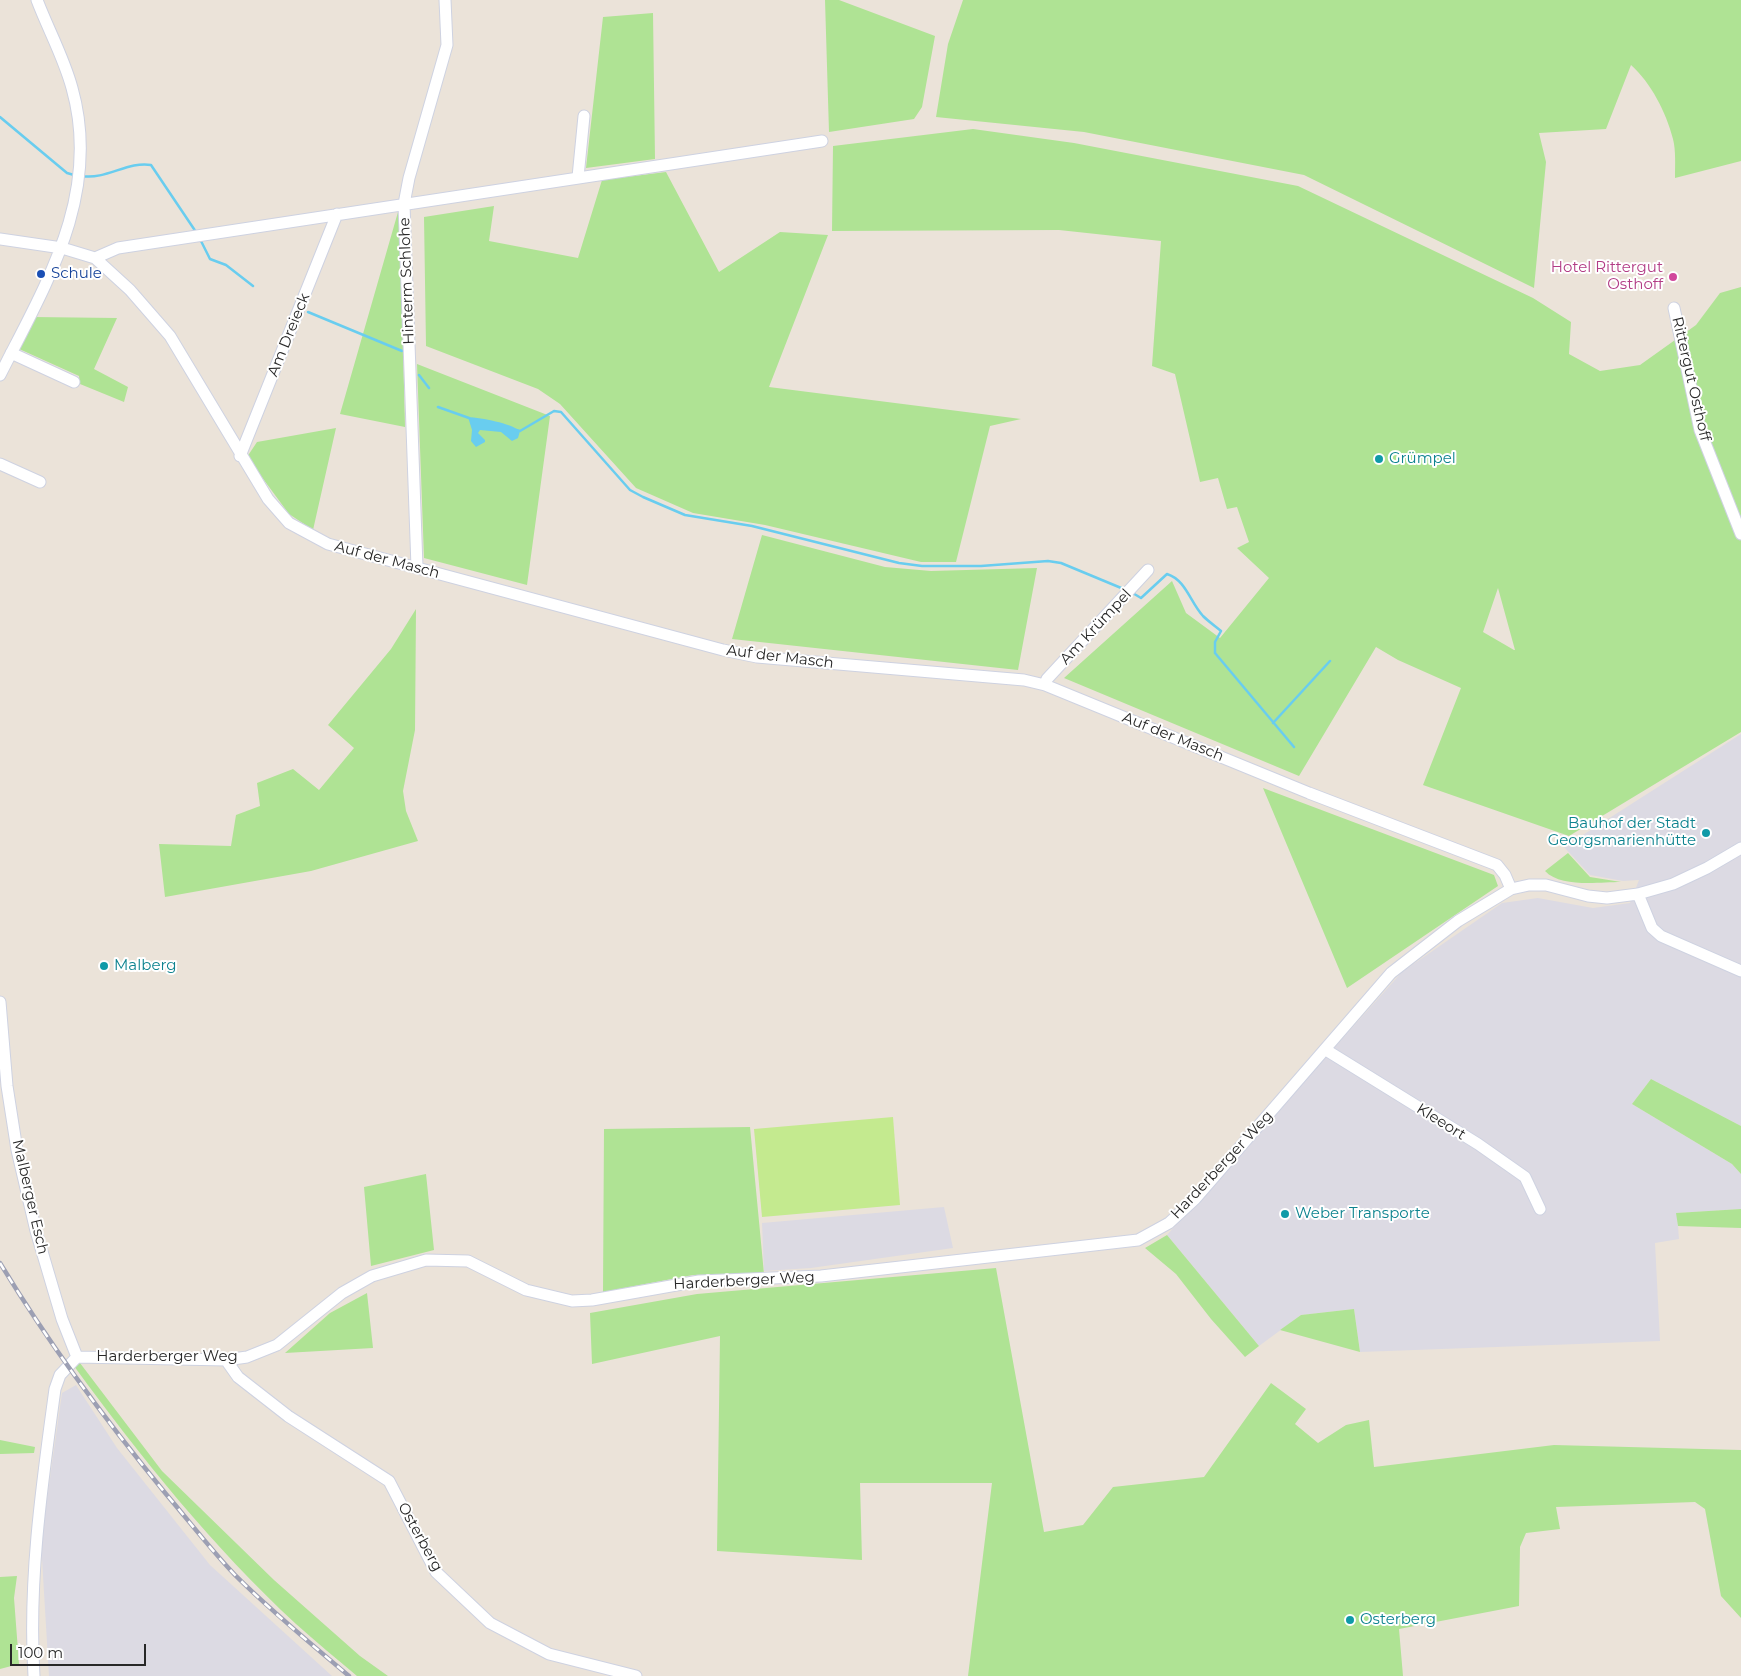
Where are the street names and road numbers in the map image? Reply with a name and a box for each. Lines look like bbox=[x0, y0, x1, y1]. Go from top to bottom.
street label: Hinterm Schlohe bbox=[396, 217, 418, 345]
street label: Am Dreieck bbox=[264, 291, 314, 379]
street label: Rittergut Osthoff bbox=[1668, 315, 1714, 443]
street label: Auf der Masch bbox=[333, 537, 441, 583]
street label: Am Krümpel bbox=[1057, 586, 1135, 668]
street label: Auf der Masch bbox=[725, 641, 835, 673]
street label: Auf der Masch bbox=[1120, 708, 1226, 766]
street label: Kleeort bbox=[1413, 1100, 1469, 1144]
street label: Harderberger Weg bbox=[1167, 1107, 1277, 1223]
street label: Malberger Esch bbox=[8, 1138, 52, 1256]
street label: Harderberger Weg bbox=[673, 1268, 815, 1294]
street label: Harderberger Weg bbox=[96, 1348, 238, 1366]
street label: Osterberg bbox=[394, 1499, 446, 1575]

